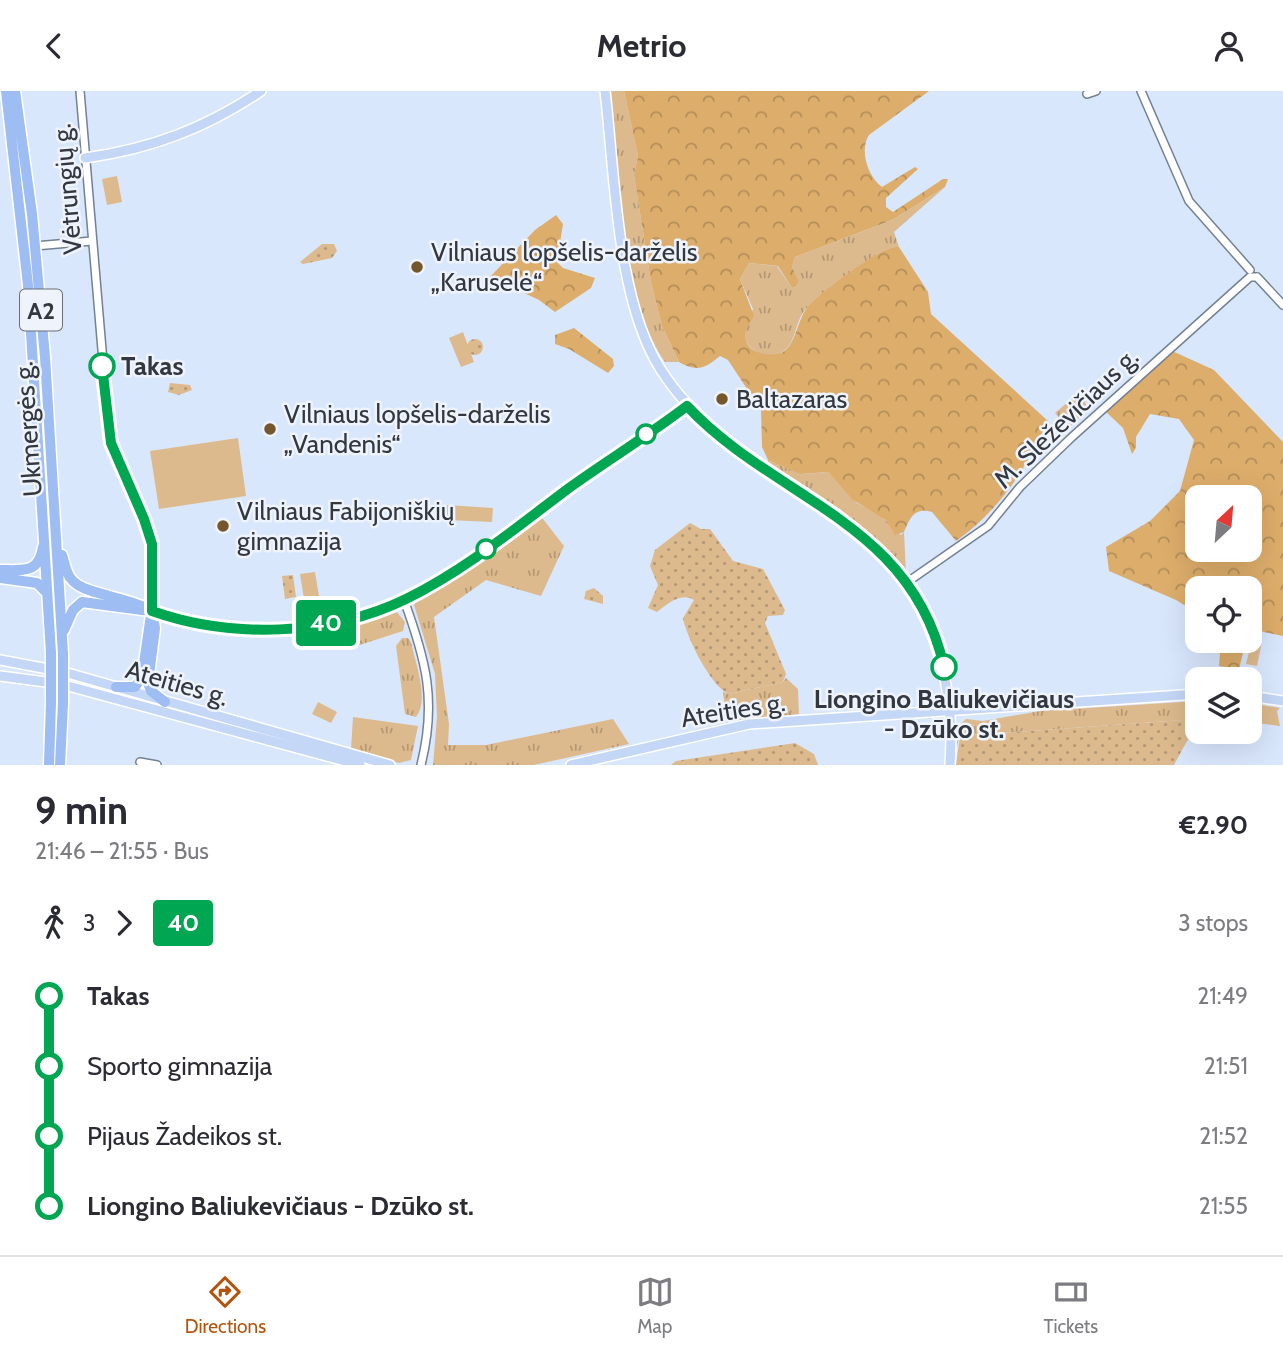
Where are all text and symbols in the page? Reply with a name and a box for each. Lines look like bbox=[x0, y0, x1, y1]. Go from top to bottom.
text: Metrio bbox=[596, 26, 687, 65]
icon: back bbox=[35, 27, 73, 65]
icon: person bbox=[1210, 27, 1248, 65]
street label: Vėtrungių g. bbox=[45, 122, 89, 256]
place label: Vilniaus lopšelis-darželis „Karuselė“ bbox=[431, 236, 698, 298]
marker: Vilniaus lopšelis-darželis „Karuselė“ bbox=[409, 259, 425, 275]
road number: A2 bbox=[20, 289, 62, 331]
street label: M. Sleževičiaus g. bbox=[987, 341, 1145, 495]
place label: Takas bbox=[121, 350, 183, 382]
marker: Takas bbox=[89, 353, 115, 379]
street label: Ukmergės g. bbox=[7, 360, 49, 498]
place label: Baltazaras bbox=[736, 383, 847, 415]
marker: Baltazaras bbox=[714, 391, 730, 407]
place label: Vilniaus lopšelis-darželis „Vandenis“ bbox=[284, 398, 551, 460]
marker: Vilniaus lopšelis-darželis „Vandenis“ bbox=[262, 421, 278, 437]
unlabelled marker bbox=[636, 424, 656, 444]
north arrow bbox=[1185, 485, 1262, 562]
map controls bbox=[1185, 485, 1262, 744]
place label: Vilniaus Fabijoniškių gimnazija bbox=[237, 495, 455, 557]
marker: Vilniaus Fabijoniškių gimnazija bbox=[215, 518, 231, 534]
unlabelled marker bbox=[476, 539, 496, 559]
button: locate bbox=[1185, 576, 1262, 653]
line badge: 40 bbox=[294, 600, 358, 646]
text: 40 bbox=[310, 608, 342, 637]
street label: Ateities g. bbox=[122, 653, 232, 713]
marker: Liongino Baliukevičiaus - Dzūko st. bbox=[931, 654, 957, 680]
button: layers bbox=[1185, 667, 1262, 744]
place label: Liongino Baliukevičiaus - Dzūko st. bbox=[814, 683, 1074, 745]
street label: Ateities g. bbox=[678, 686, 788, 734]
text: 9 min bbox=[35, 787, 128, 834]
text: €2.90 bbox=[1179, 809, 1248, 841]
text: 21:46 – 21:55 · Bus bbox=[35, 837, 209, 865]
icon: walk bbox=[35, 904, 73, 942]
icon: forward bbox=[105, 904, 143, 942]
text: 40 bbox=[167, 908, 199, 937]
text: 3 bbox=[83, 909, 95, 937]
text: 3 stops bbox=[1178, 909, 1248, 937]
text: Takas bbox=[87, 980, 149, 1012]
text: 21:49 bbox=[1197, 982, 1248, 1010]
text: Sporto gimnazija bbox=[87, 1050, 272, 1082]
text: 21:51 bbox=[1204, 1052, 1248, 1080]
text: Pijaus Žadeikos st. bbox=[87, 1120, 282, 1152]
text: 21:52 bbox=[1199, 1122, 1248, 1150]
text: Liongino Baliukevičiaus - Dzūko st. bbox=[87, 1190, 474, 1222]
text: 21:55 bbox=[1199, 1192, 1248, 1220]
tab: Directions bbox=[185, 1273, 266, 1338]
tab: Map bbox=[636, 1273, 674, 1338]
tab: Tickets bbox=[1043, 1273, 1098, 1338]

